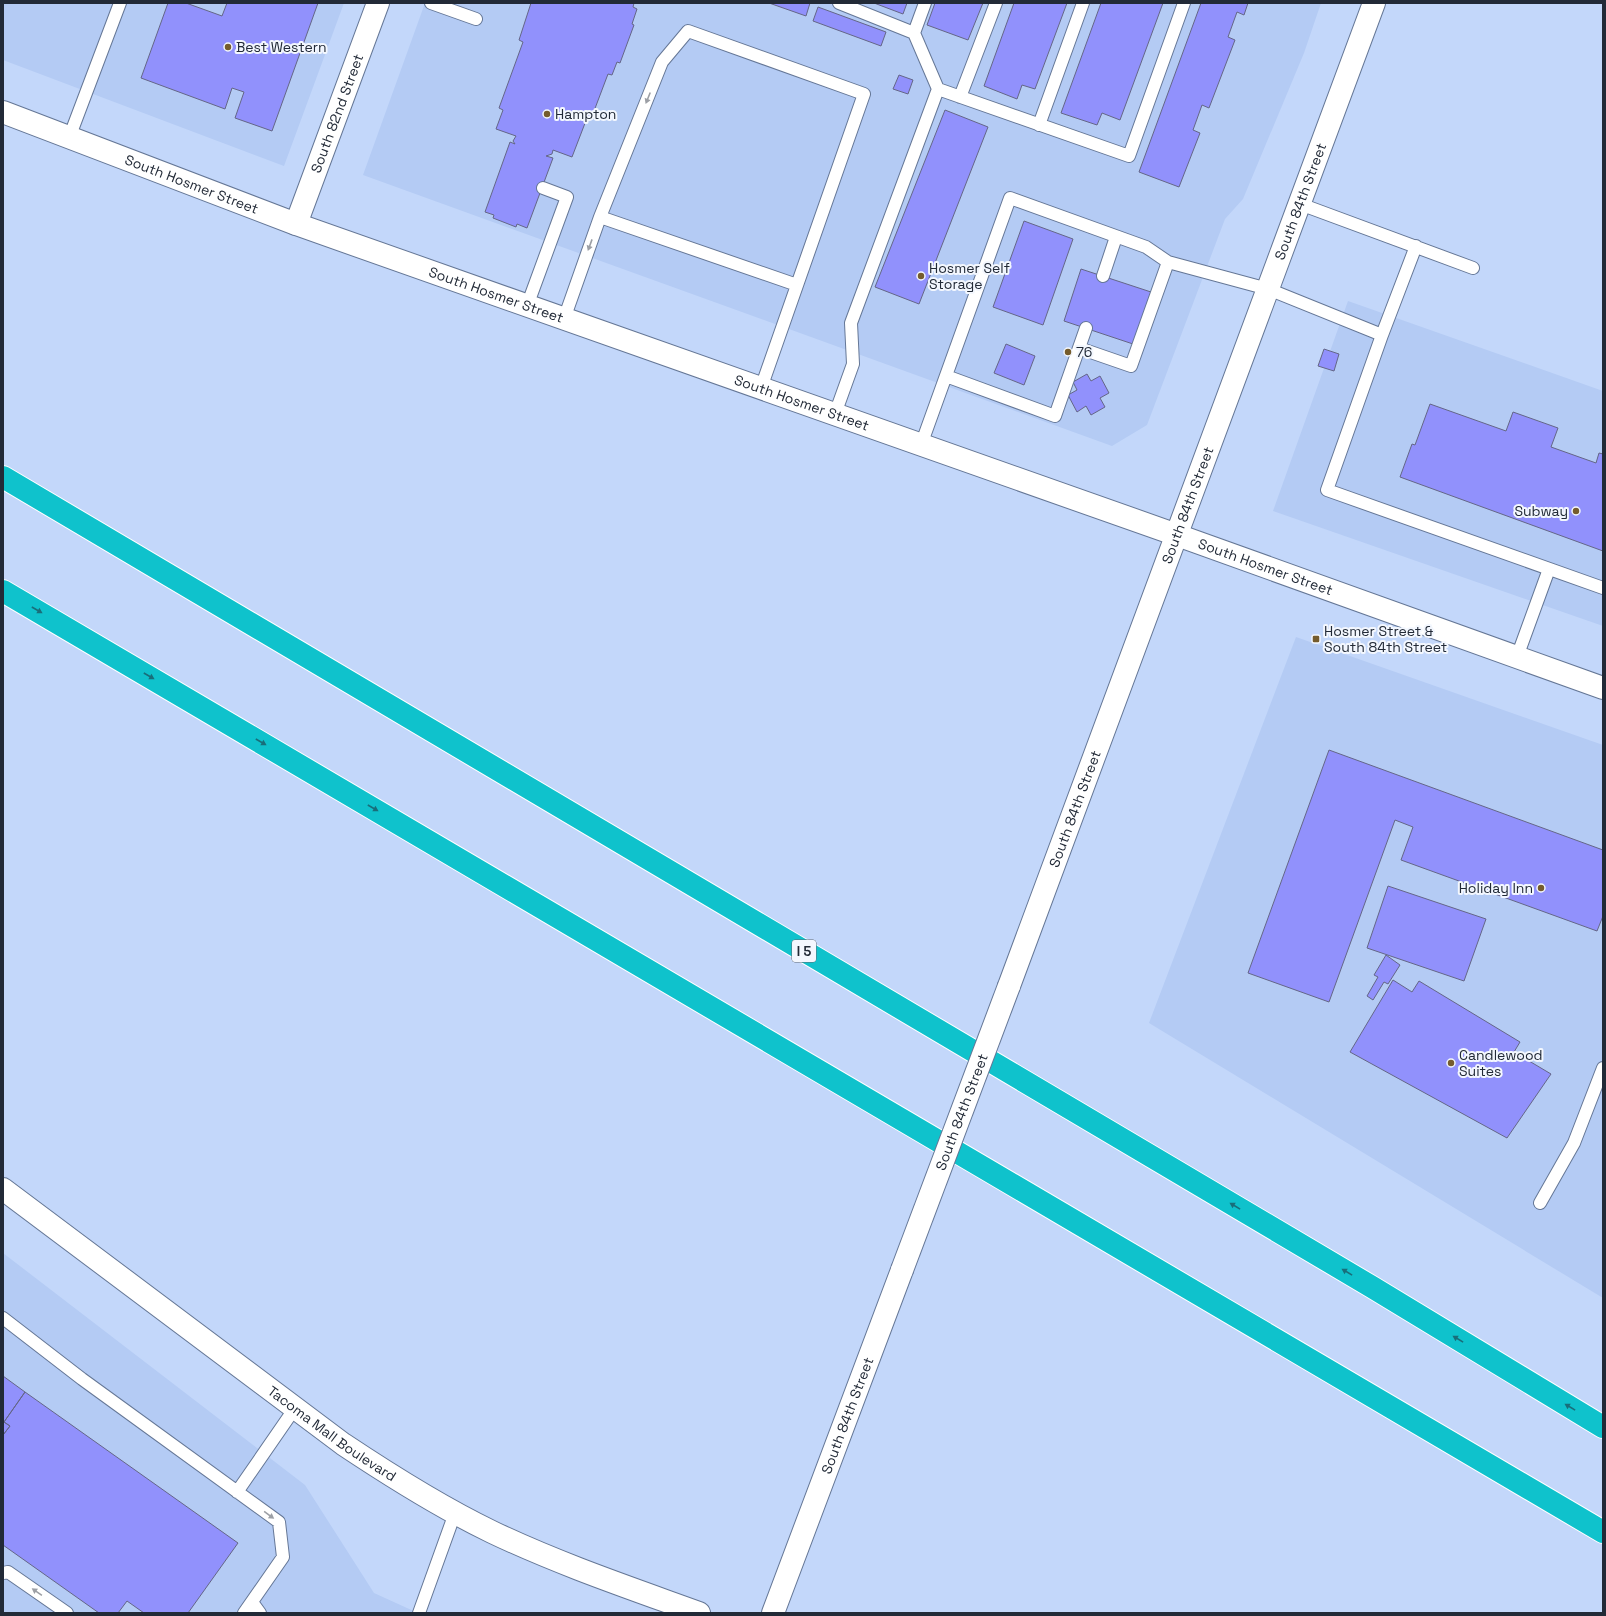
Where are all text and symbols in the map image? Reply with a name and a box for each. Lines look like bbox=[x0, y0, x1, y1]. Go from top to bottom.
place label: Best Western bbox=[236, 38, 327, 56]
marker: Best Western bbox=[223, 42, 233, 52]
street label: South 82nd Street bbox=[307, 51, 367, 175]
one-way arrow bbox=[644, 92, 650, 104]
place label: Hampton bbox=[555, 105, 616, 123]
marker: Hampton bbox=[542, 109, 552, 119]
street label: South 84th Street bbox=[1270, 140, 1330, 262]
street label: South Hosmer Street bbox=[122, 150, 261, 218]
one-way arrow bbox=[587, 240, 593, 252]
place label: Hosmer Self Storage bbox=[929, 259, 1010, 293]
street label: South Hosmer Street bbox=[426, 263, 566, 327]
marker: Hosmer Self Storage bbox=[916, 271, 926, 281]
place label: 76 bbox=[1076, 343, 1092, 361]
marker: 76 bbox=[1063, 347, 1073, 357]
street label: South Hosmer Street bbox=[732, 370, 872, 435]
street label: South 84th Street bbox=[1158, 444, 1217, 566]
place label: Subway bbox=[1514, 502, 1568, 520]
marker: Subway bbox=[1571, 506, 1581, 516]
street label: South Hosmer Street bbox=[1196, 534, 1335, 599]
one-way arrow bbox=[31, 607, 43, 614]
place label: Hosmer Street & South 84th Street bbox=[1324, 622, 1447, 656]
marker: Hosmer Street & South 84th Street bbox=[1311, 634, 1321, 644]
one-way arrow bbox=[143, 673, 155, 680]
one-way arrow bbox=[255, 739, 267, 746]
street label: South 84th Street bbox=[1045, 748, 1105, 870]
one-way arrow bbox=[367, 805, 379, 812]
place label: Holiday Inn bbox=[1459, 879, 1533, 897]
marker: Holiday Inn bbox=[1536, 883, 1546, 893]
road number: I 5 bbox=[792, 940, 816, 962]
place label: Candlewood Suites bbox=[1459, 1046, 1543, 1080]
street label: South 84th Street bbox=[931, 1051, 992, 1173]
marker: Candlewood Suites bbox=[1446, 1058, 1456, 1068]
one-way arrow bbox=[1230, 1202, 1240, 1210]
one-way arrow bbox=[1341, 1269, 1353, 1276]
one-way arrow bbox=[1452, 1336, 1464, 1343]
street label: South 84th Street bbox=[817, 1355, 877, 1476]
street label: Tacoma Mall Boulevard bbox=[264, 1382, 400, 1485]
one-way arrow bbox=[1564, 1403, 1576, 1410]
one-way arrow bbox=[263, 1511, 274, 1519]
one-way arrow bbox=[32, 1588, 42, 1596]

